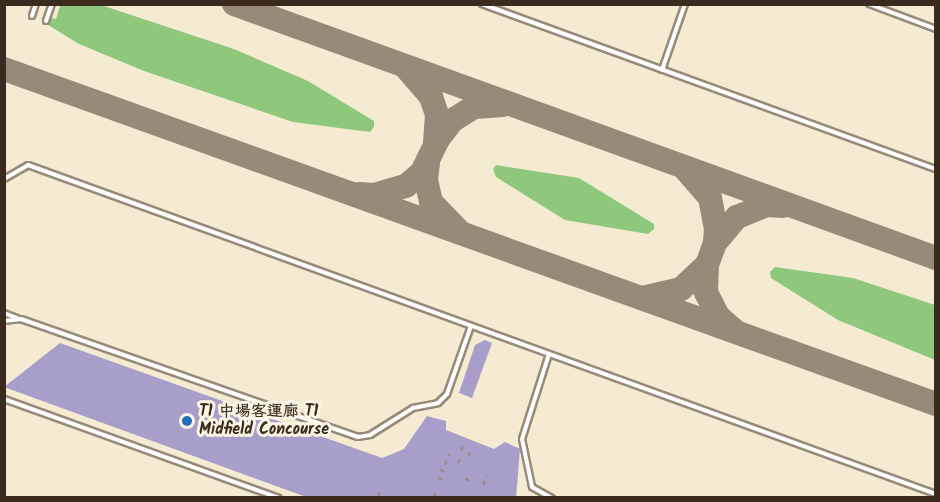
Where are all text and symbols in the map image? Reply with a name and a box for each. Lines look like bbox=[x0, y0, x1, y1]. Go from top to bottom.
place label: T1 中場客運廊 T1 Midfield Concourse bbox=[199, 402, 329, 440]
marker: T1 中場客運廊 T1 Midfield Concourse bbox=[180, 414, 194, 428]

